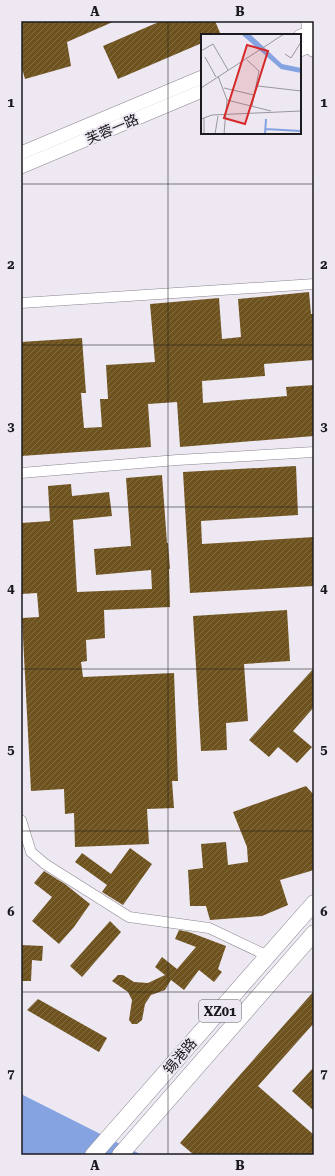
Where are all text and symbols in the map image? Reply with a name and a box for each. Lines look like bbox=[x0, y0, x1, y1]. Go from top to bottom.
text: A bbox=[90, 4, 100, 19]
text: B bbox=[235, 4, 245, 19]
inset map bbox=[201, 34, 301, 134]
text: 1 bbox=[7, 95, 15, 110]
text: 1 bbox=[320, 95, 328, 110]
street label: 芙蓉一路 bbox=[83, 111, 141, 147]
text: 2 bbox=[7, 257, 15, 272]
text: 2 bbox=[320, 257, 328, 272]
text: 3 bbox=[7, 419, 15, 434]
text: 3 bbox=[320, 419, 328, 434]
text: 4 bbox=[7, 581, 15, 596]
text: 4 bbox=[320, 581, 328, 596]
text: 5 bbox=[7, 742, 15, 757]
text: 5 bbox=[320, 742, 328, 757]
text: 6 bbox=[7, 904, 15, 919]
text: 6 bbox=[320, 904, 328, 919]
road number: XZ01 bbox=[199, 1000, 241, 1022]
street label: 锡港路 bbox=[160, 1035, 200, 1077]
text: 7 bbox=[7, 1066, 15, 1081]
text: 7 bbox=[320, 1066, 328, 1081]
text: A bbox=[90, 1158, 100, 1173]
text: B bbox=[235, 1158, 245, 1173]

